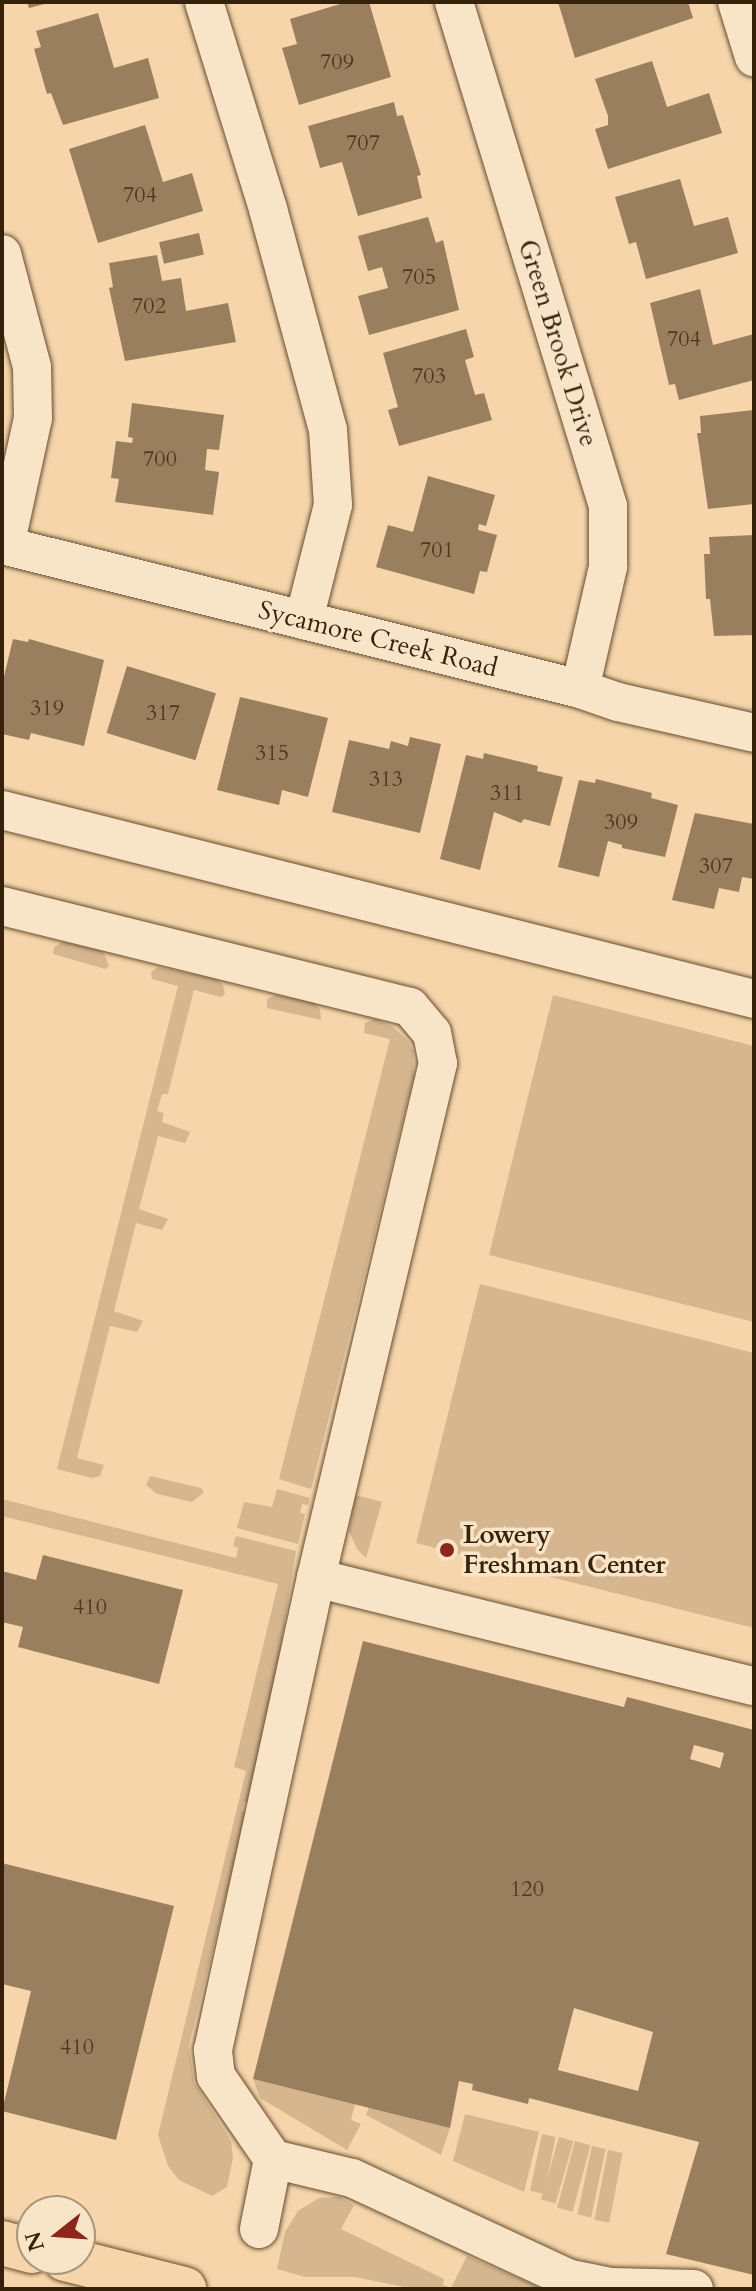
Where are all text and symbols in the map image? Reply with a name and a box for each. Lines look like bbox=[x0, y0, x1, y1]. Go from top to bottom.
house number: 709 bbox=[320, 50, 354, 76]
house number: 707 bbox=[346, 131, 380, 157]
house number: 704 bbox=[123, 183, 157, 209]
street label: Green Brook Drive bbox=[512, 236, 604, 450]
house number: 705 bbox=[402, 265, 436, 291]
house number: 702 bbox=[132, 294, 166, 320]
house number: 704 bbox=[667, 327, 701, 353]
house number: 703 bbox=[412, 364, 446, 390]
house number: 700 bbox=[143, 447, 177, 473]
house number: 701 bbox=[420, 538, 454, 564]
street label: Sycamore Creek Road bbox=[255, 594, 501, 684]
house number: 319 bbox=[30, 696, 64, 722]
house number: 317 bbox=[146, 701, 180, 727]
house number: 315 bbox=[255, 741, 289, 767]
house number: 313 bbox=[369, 767, 403, 793]
house number: 311 bbox=[490, 781, 524, 807]
house number: 309 bbox=[604, 810, 638, 836]
house number: 307 bbox=[699, 854, 733, 880]
place label: Lowery Freshman Center bbox=[463, 1519, 666, 1580]
marker: Lowery Freshman Center bbox=[438, 1541, 456, 1559]
house number: 410 bbox=[73, 1595, 107, 1621]
house number: 120 bbox=[510, 1877, 544, 1903]
house number: 410 bbox=[60, 2035, 94, 2061]
north arrow bbox=[16, 2195, 96, 2275]
text: N bbox=[18, 2228, 52, 2255]

